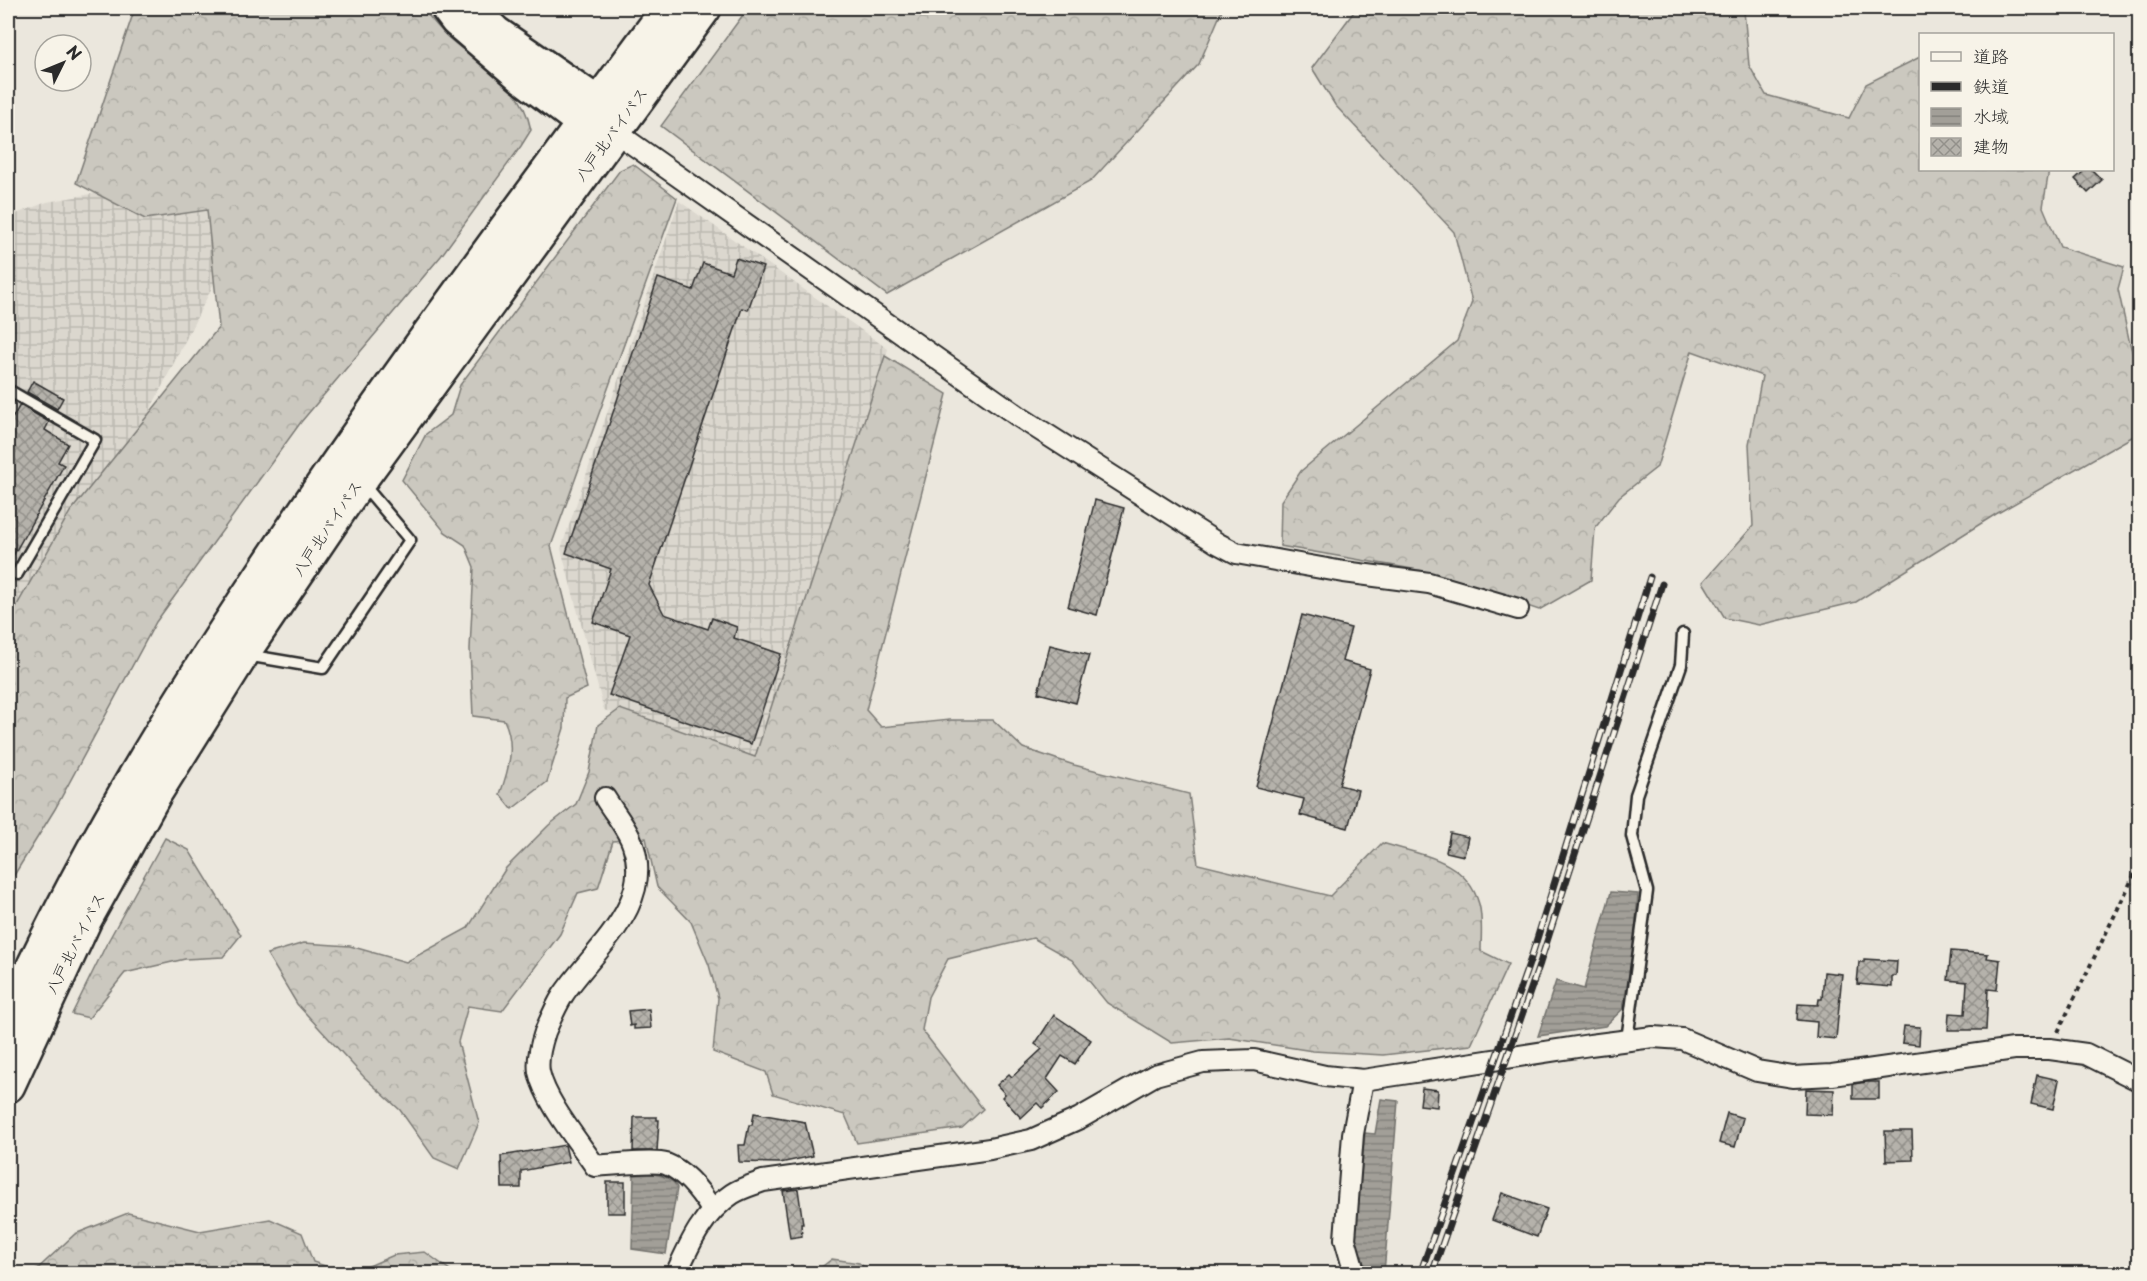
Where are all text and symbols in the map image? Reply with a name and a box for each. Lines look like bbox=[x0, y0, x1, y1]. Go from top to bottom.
north arrow bbox=[33, 33, 93, 93]
legend bbox=[1919, 33, 2114, 171]
text: N bbox=[62, 39, 88, 65]
text: 道路 bbox=[1973, 42, 2009, 69]
text: 鉄道 bbox=[1973, 72, 2009, 99]
street label: 八戸北バイパス bbox=[568, 81, 653, 186]
text: 水域 bbox=[1973, 102, 2009, 129]
text: 建物 bbox=[1973, 132, 2009, 159]
street label: 八戸北バイパス bbox=[285, 474, 367, 580]
street label: 八戸北バイパス bbox=[38, 887, 110, 998]

